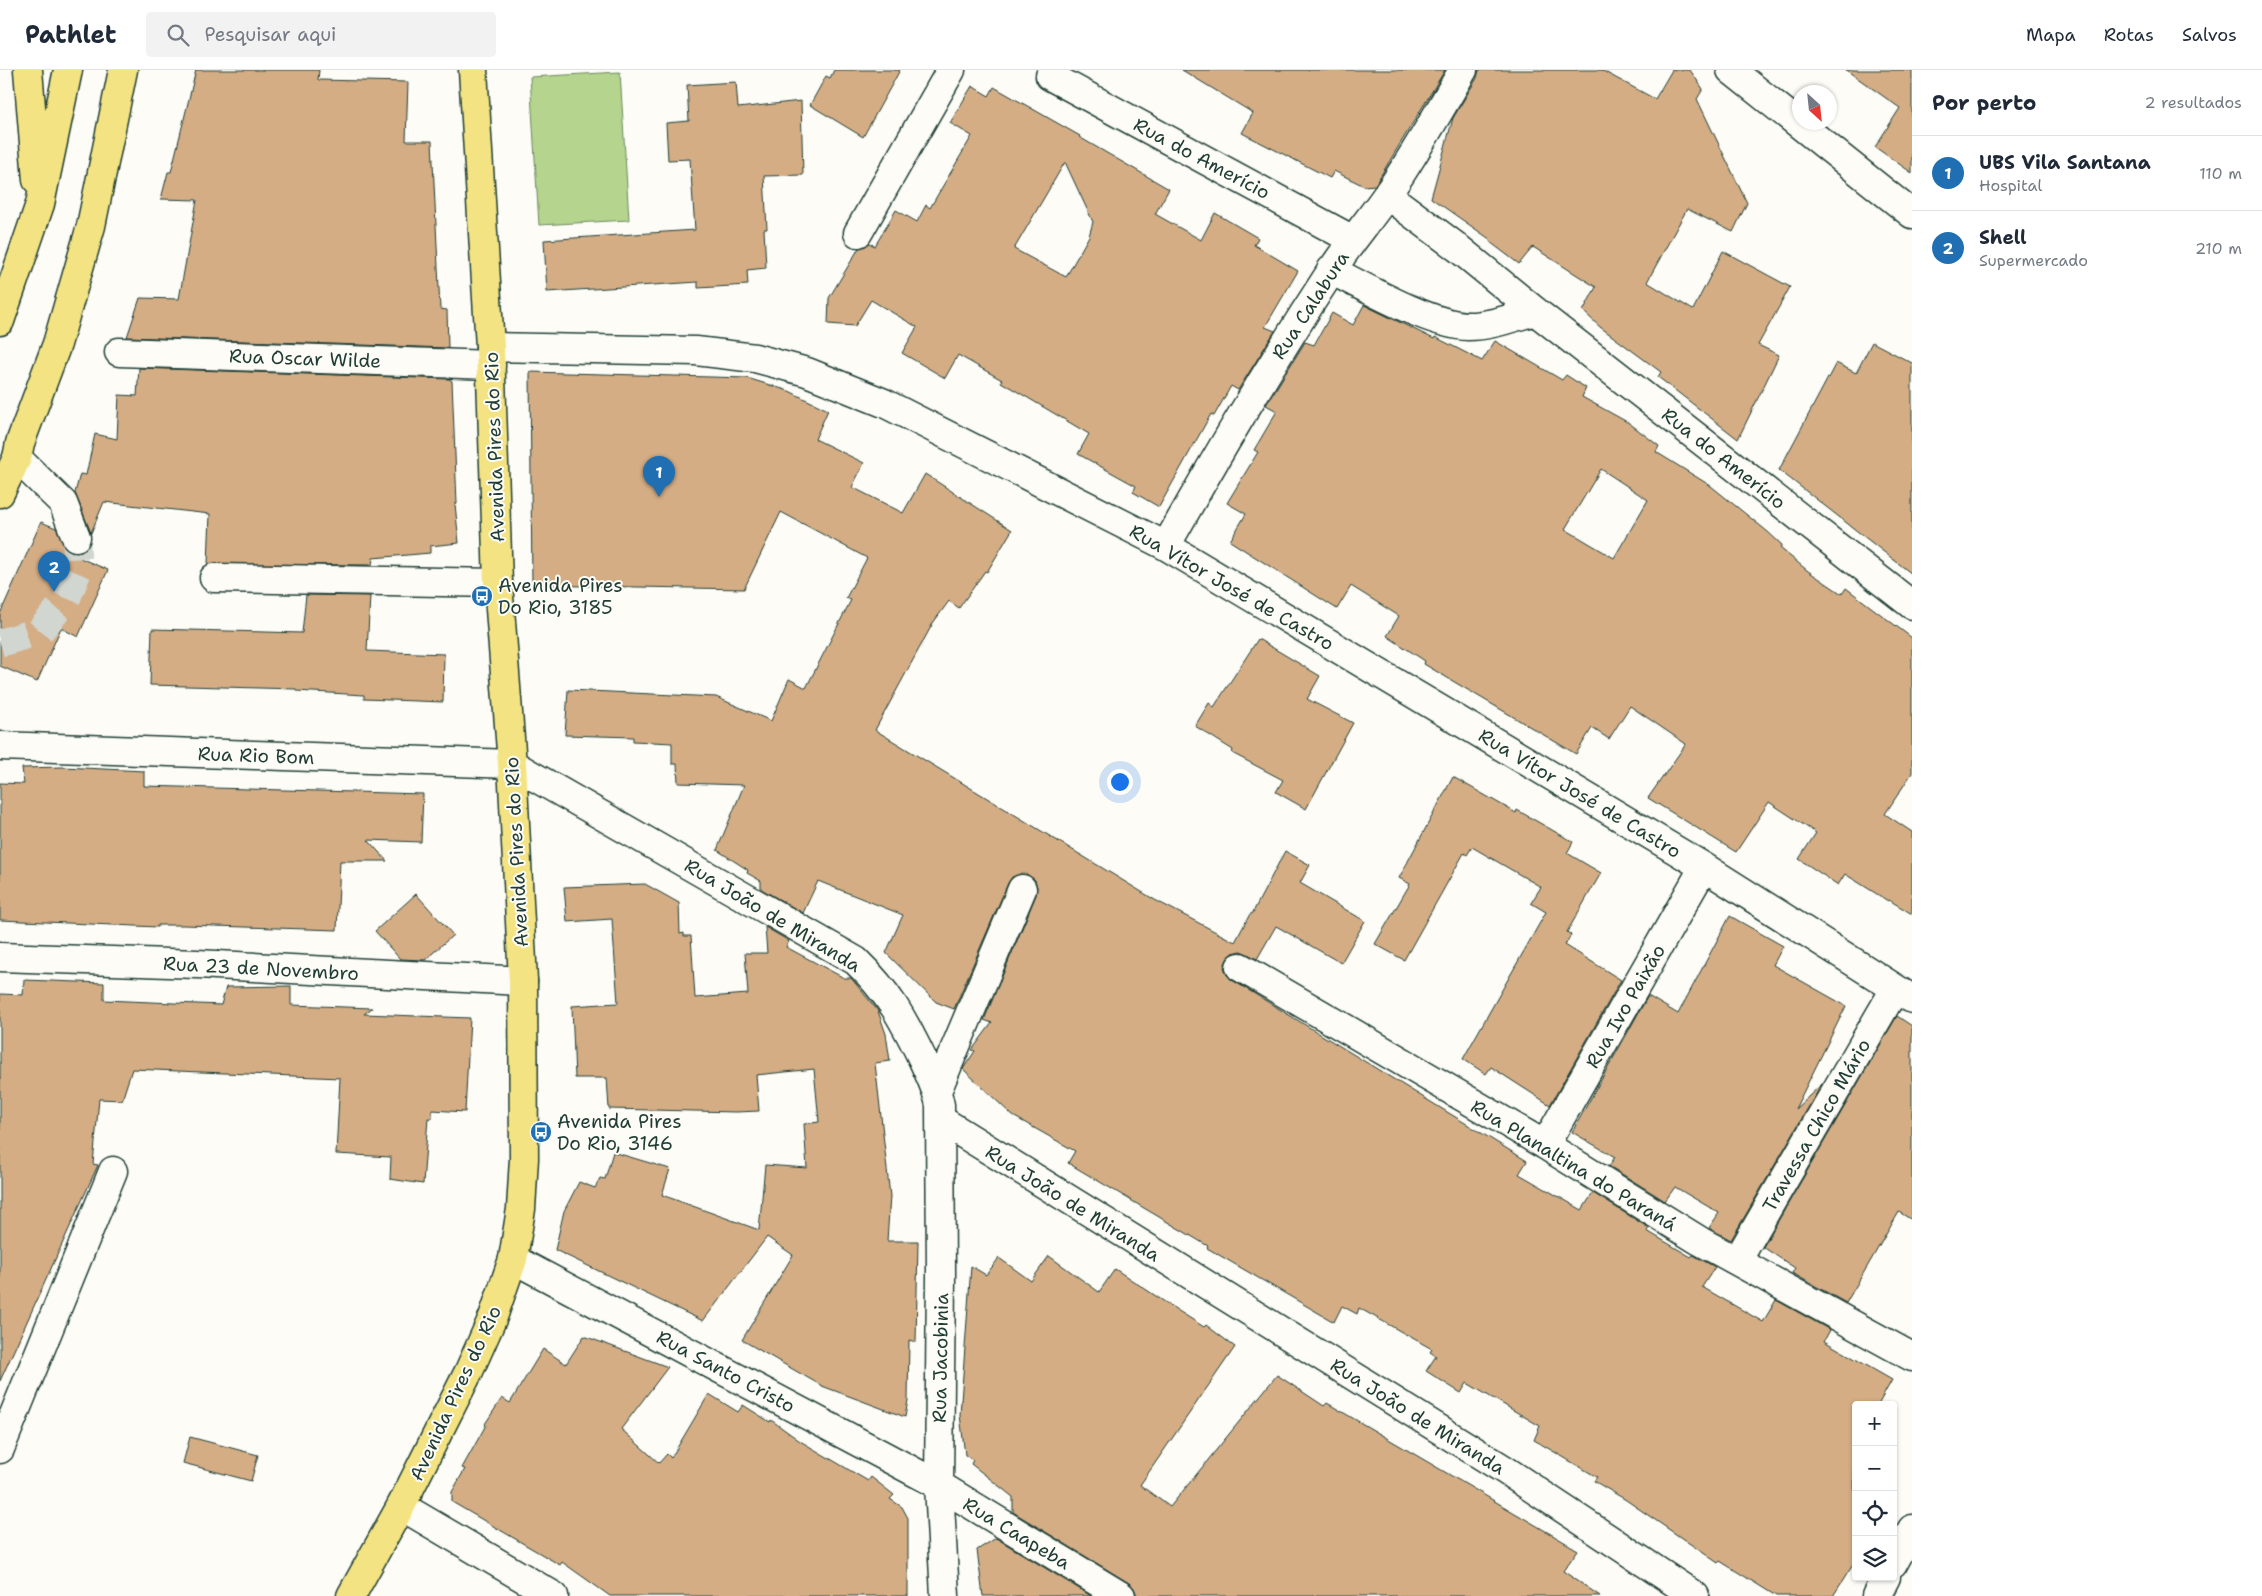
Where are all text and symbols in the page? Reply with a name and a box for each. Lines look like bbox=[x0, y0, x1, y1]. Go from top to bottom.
search box bbox=[146, 12, 496, 57]
text: Pathlet bbox=[25, 19, 116, 51]
icon: search bbox=[164, 21, 192, 49]
text: Pesquisar aqui bbox=[204, 22, 336, 47]
text: Mapa bbox=[2026, 23, 2076, 47]
text: Rotas bbox=[2104, 23, 2154, 47]
text: Salvos bbox=[2182, 23, 2237, 47]
north arrow bbox=[1792, 85, 1837, 130]
text: Por perto bbox=[1932, 89, 2036, 117]
text: 2 resultados bbox=[2144, 92, 2242, 113]
street label: Rua do Amerício bbox=[1129, 112, 1274, 205]
text: UBS Vila Santana bbox=[1979, 150, 2151, 175]
text: 1 bbox=[1944, 163, 1952, 184]
text: 110 m bbox=[2199, 163, 2242, 184]
text: Hospital bbox=[1979, 175, 2042, 196]
text: Shell bbox=[1979, 225, 2027, 250]
text: 2 bbox=[1942, 238, 1954, 259]
text: 210 m bbox=[2195, 238, 2242, 259]
street label: Rua Calabura bbox=[1266, 246, 1355, 364]
text: Supermercado bbox=[1979, 250, 2088, 271]
street label: Rua Oscar Wilde bbox=[229, 343, 381, 374]
street label: Avenida Pires do Rio bbox=[479, 351, 510, 543]
street label: Rua do Amerício bbox=[1657, 402, 1791, 515]
pin: 1 bbox=[643, 456, 675, 497]
street label: Rua Vítor José de Castro bbox=[1125, 519, 1338, 656]
pin: 2 bbox=[38, 551, 70, 592]
place label: Avenida Pires Do Rio, 3185 bbox=[498, 573, 623, 620]
bus stop icon: Avenida Pires Do Rio, 3185 bbox=[470, 584, 494, 608]
street label: Rua Vítor José de Castro bbox=[1474, 723, 1686, 864]
street label: Rua Rio Bom bbox=[197, 741, 315, 770]
street label: Avenida Pires do Rio bbox=[499, 756, 534, 948]
your location bbox=[1107, 769, 1133, 795]
street label: Rua João de Miranda bbox=[680, 853, 866, 978]
street label: Rua Ivo Paixão bbox=[1580, 940, 1671, 1073]
street label: Rua 23 de Novembro bbox=[163, 951, 359, 986]
street label: Travessa Chico Mário bbox=[1757, 1034, 1876, 1216]
street label: Rua Planaltina do Paraná bbox=[1466, 1094, 1682, 1237]
place label: Avenida Pires Do Rio, 3146 bbox=[557, 1109, 682, 1156]
bus stop icon: Avenida Pires Do Rio, 3146 bbox=[529, 1120, 553, 1144]
street label: Rua João de Miranda bbox=[981, 1139, 1165, 1267]
street label: Rua Jacobinia bbox=[927, 1293, 954, 1423]
street label: Avenida Pires do Rio bbox=[404, 1302, 507, 1485]
street label: Rua Santo Cristo bbox=[652, 1324, 799, 1419]
street label: Rua João de Miranda bbox=[1326, 1352, 1510, 1480]
map controls bbox=[1852, 1401, 1897, 1581]
button: + bbox=[1852, 1401, 1897, 1446]
button: − bbox=[1852, 1446, 1897, 1491]
button: locate bbox=[1852, 1491, 1897, 1536]
street label: Rua Caapeba bbox=[958, 1492, 1075, 1575]
button: layers bbox=[1852, 1536, 1897, 1581]

